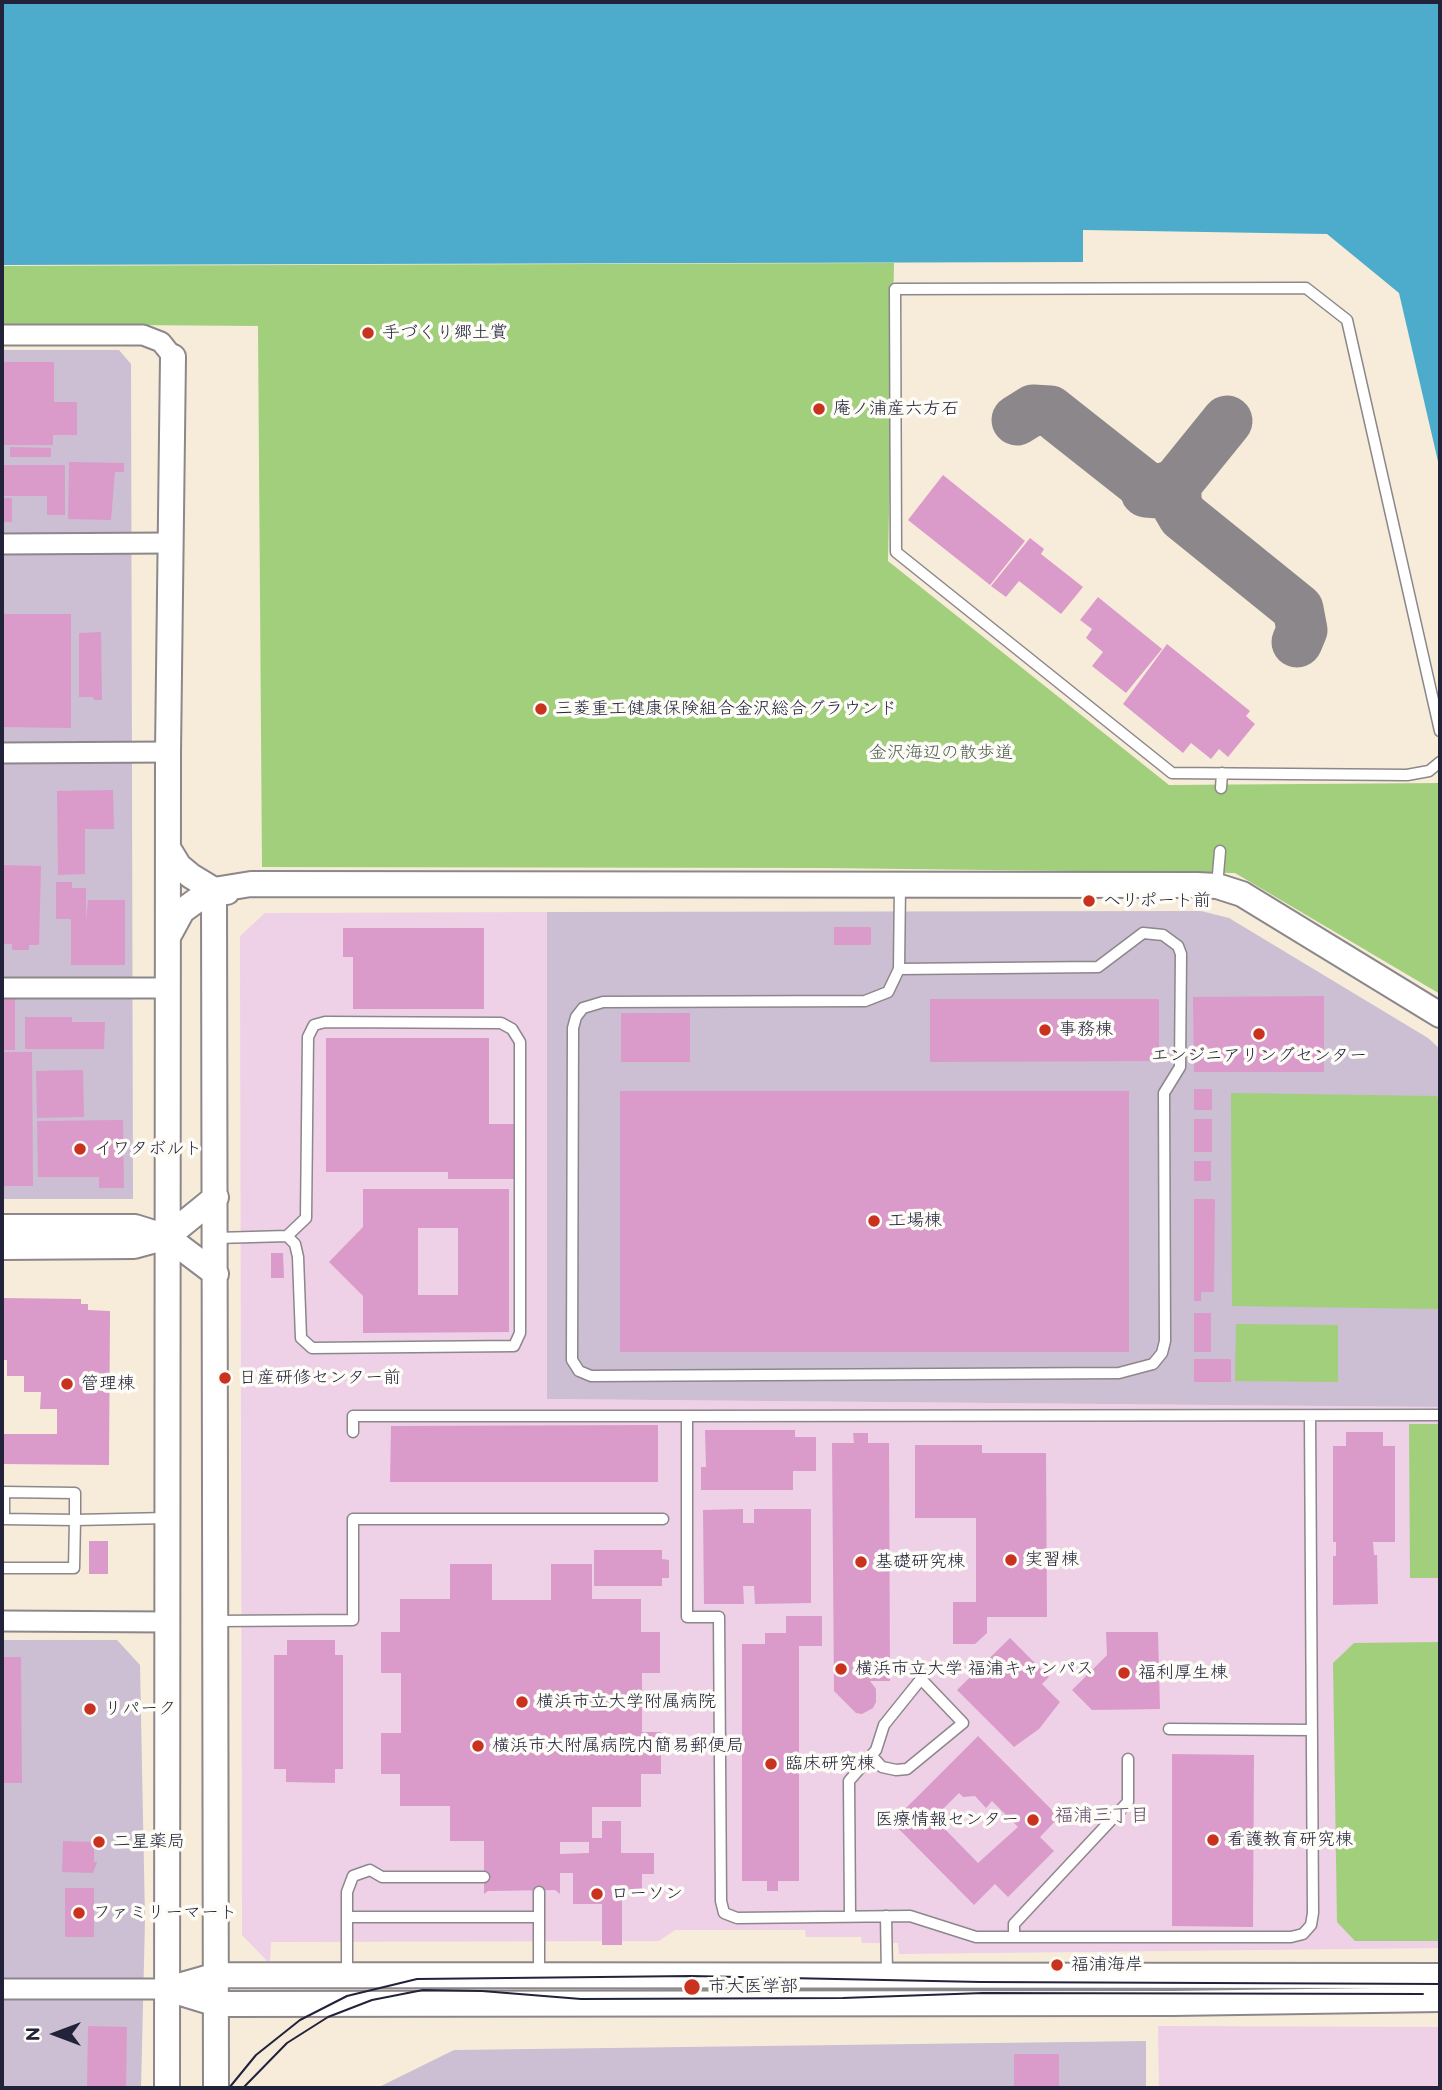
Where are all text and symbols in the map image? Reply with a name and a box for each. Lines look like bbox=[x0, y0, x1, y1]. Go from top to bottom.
place label: 手づくり郷土賞 bbox=[382, 322, 508, 344]
marker: 手づくり郷土賞 bbox=[360, 325, 376, 341]
place label: 庵ノ浦産六方石 bbox=[833, 398, 959, 420]
marker: 庵ノ浦産六方石 bbox=[811, 401, 827, 417]
place label: 三菱重工健康保険組合金沢総合グラウンド bbox=[555, 698, 897, 720]
marker: 三菱重工健康保険組合金沢総合グラウンド bbox=[533, 701, 549, 717]
park label: 金沢海辺の散歩道 bbox=[869, 742, 1013, 764]
place label: ヘリポート前 bbox=[1103, 890, 1211, 912]
marker: ヘリポート前 bbox=[1081, 893, 1097, 909]
place label: 事務棟 bbox=[1059, 1019, 1113, 1041]
marker: 事務棟 bbox=[1037, 1022, 1053, 1038]
marker: エンジニアリングセンター bbox=[1251, 1026, 1267, 1042]
place label: エンジニアリングセンター bbox=[1151, 1045, 1367, 1067]
place label: イワタボルト bbox=[94, 1138, 202, 1160]
marker: イワタボルト bbox=[72, 1141, 88, 1157]
place label: 工場棟 bbox=[888, 1210, 942, 1232]
marker: 工場棟 bbox=[866, 1213, 882, 1229]
place label: 日産研修センター前 bbox=[239, 1367, 401, 1389]
marker: 日産研修センター前 bbox=[217, 1370, 233, 1386]
place label: 管理棟 bbox=[81, 1373, 135, 1395]
marker: 管理棟 bbox=[59, 1376, 75, 1392]
place label: 実習棟 bbox=[1025, 1549, 1079, 1571]
place label: 基礎研究棟 bbox=[875, 1551, 965, 1573]
marker: 実習棟 bbox=[1003, 1552, 1019, 1568]
marker: 基礎研究棟 bbox=[853, 1554, 869, 1570]
place label: 横浜市立大学 福浦キャンパス bbox=[855, 1658, 1094, 1680]
marker: 横浜市立大学 福浦キャンパス bbox=[833, 1661, 849, 1677]
place label: 福利厚生棟 bbox=[1138, 1662, 1228, 1684]
marker: 福利厚生棟 bbox=[1116, 1665, 1132, 1681]
place label: 横浜市立大学附属病院 bbox=[536, 1691, 716, 1713]
marker: 横浜市立大学附属病院 bbox=[514, 1694, 530, 1710]
place label: リパーク bbox=[104, 1698, 176, 1720]
marker: リパーク bbox=[82, 1701, 98, 1717]
place label: 横浜市大附属病院内簡易郵便局 bbox=[492, 1735, 744, 1757]
marker: 横浜市大附属病院内簡易郵便局 bbox=[470, 1738, 486, 1754]
place label: 臨床研究棟 bbox=[785, 1753, 875, 1775]
marker: 臨床研究棟 bbox=[763, 1756, 779, 1772]
district label: 福浦三丁目 bbox=[1055, 1805, 1149, 1827]
place label: 医療情報センター bbox=[875, 1809, 1019, 1831]
marker: 医療情報センター bbox=[1025, 1812, 1041, 1828]
place label: 看護教育研究棟 bbox=[1227, 1829, 1353, 1851]
place label: 二星薬局 bbox=[113, 1831, 185, 1853]
marker: 看護教育研究棟 bbox=[1205, 1832, 1221, 1848]
marker: 二星薬局 bbox=[91, 1834, 107, 1850]
place label: ローソン bbox=[611, 1883, 683, 1905]
marker: ローソン bbox=[589, 1886, 605, 1902]
place label: ファミリーマート bbox=[93, 1902, 237, 1924]
marker: ファミリーマート bbox=[71, 1905, 87, 1921]
place label: 福浦海岸 bbox=[1071, 1954, 1143, 1976]
marker: 福浦海岸 bbox=[1049, 1957, 1065, 1973]
place label: 市大医学部 bbox=[708, 1976, 798, 1998]
marker: 市大医学部 bbox=[682, 1977, 702, 1997]
north arrow bbox=[21, 1999, 91, 2069]
text: N bbox=[23, 2027, 46, 2041]

